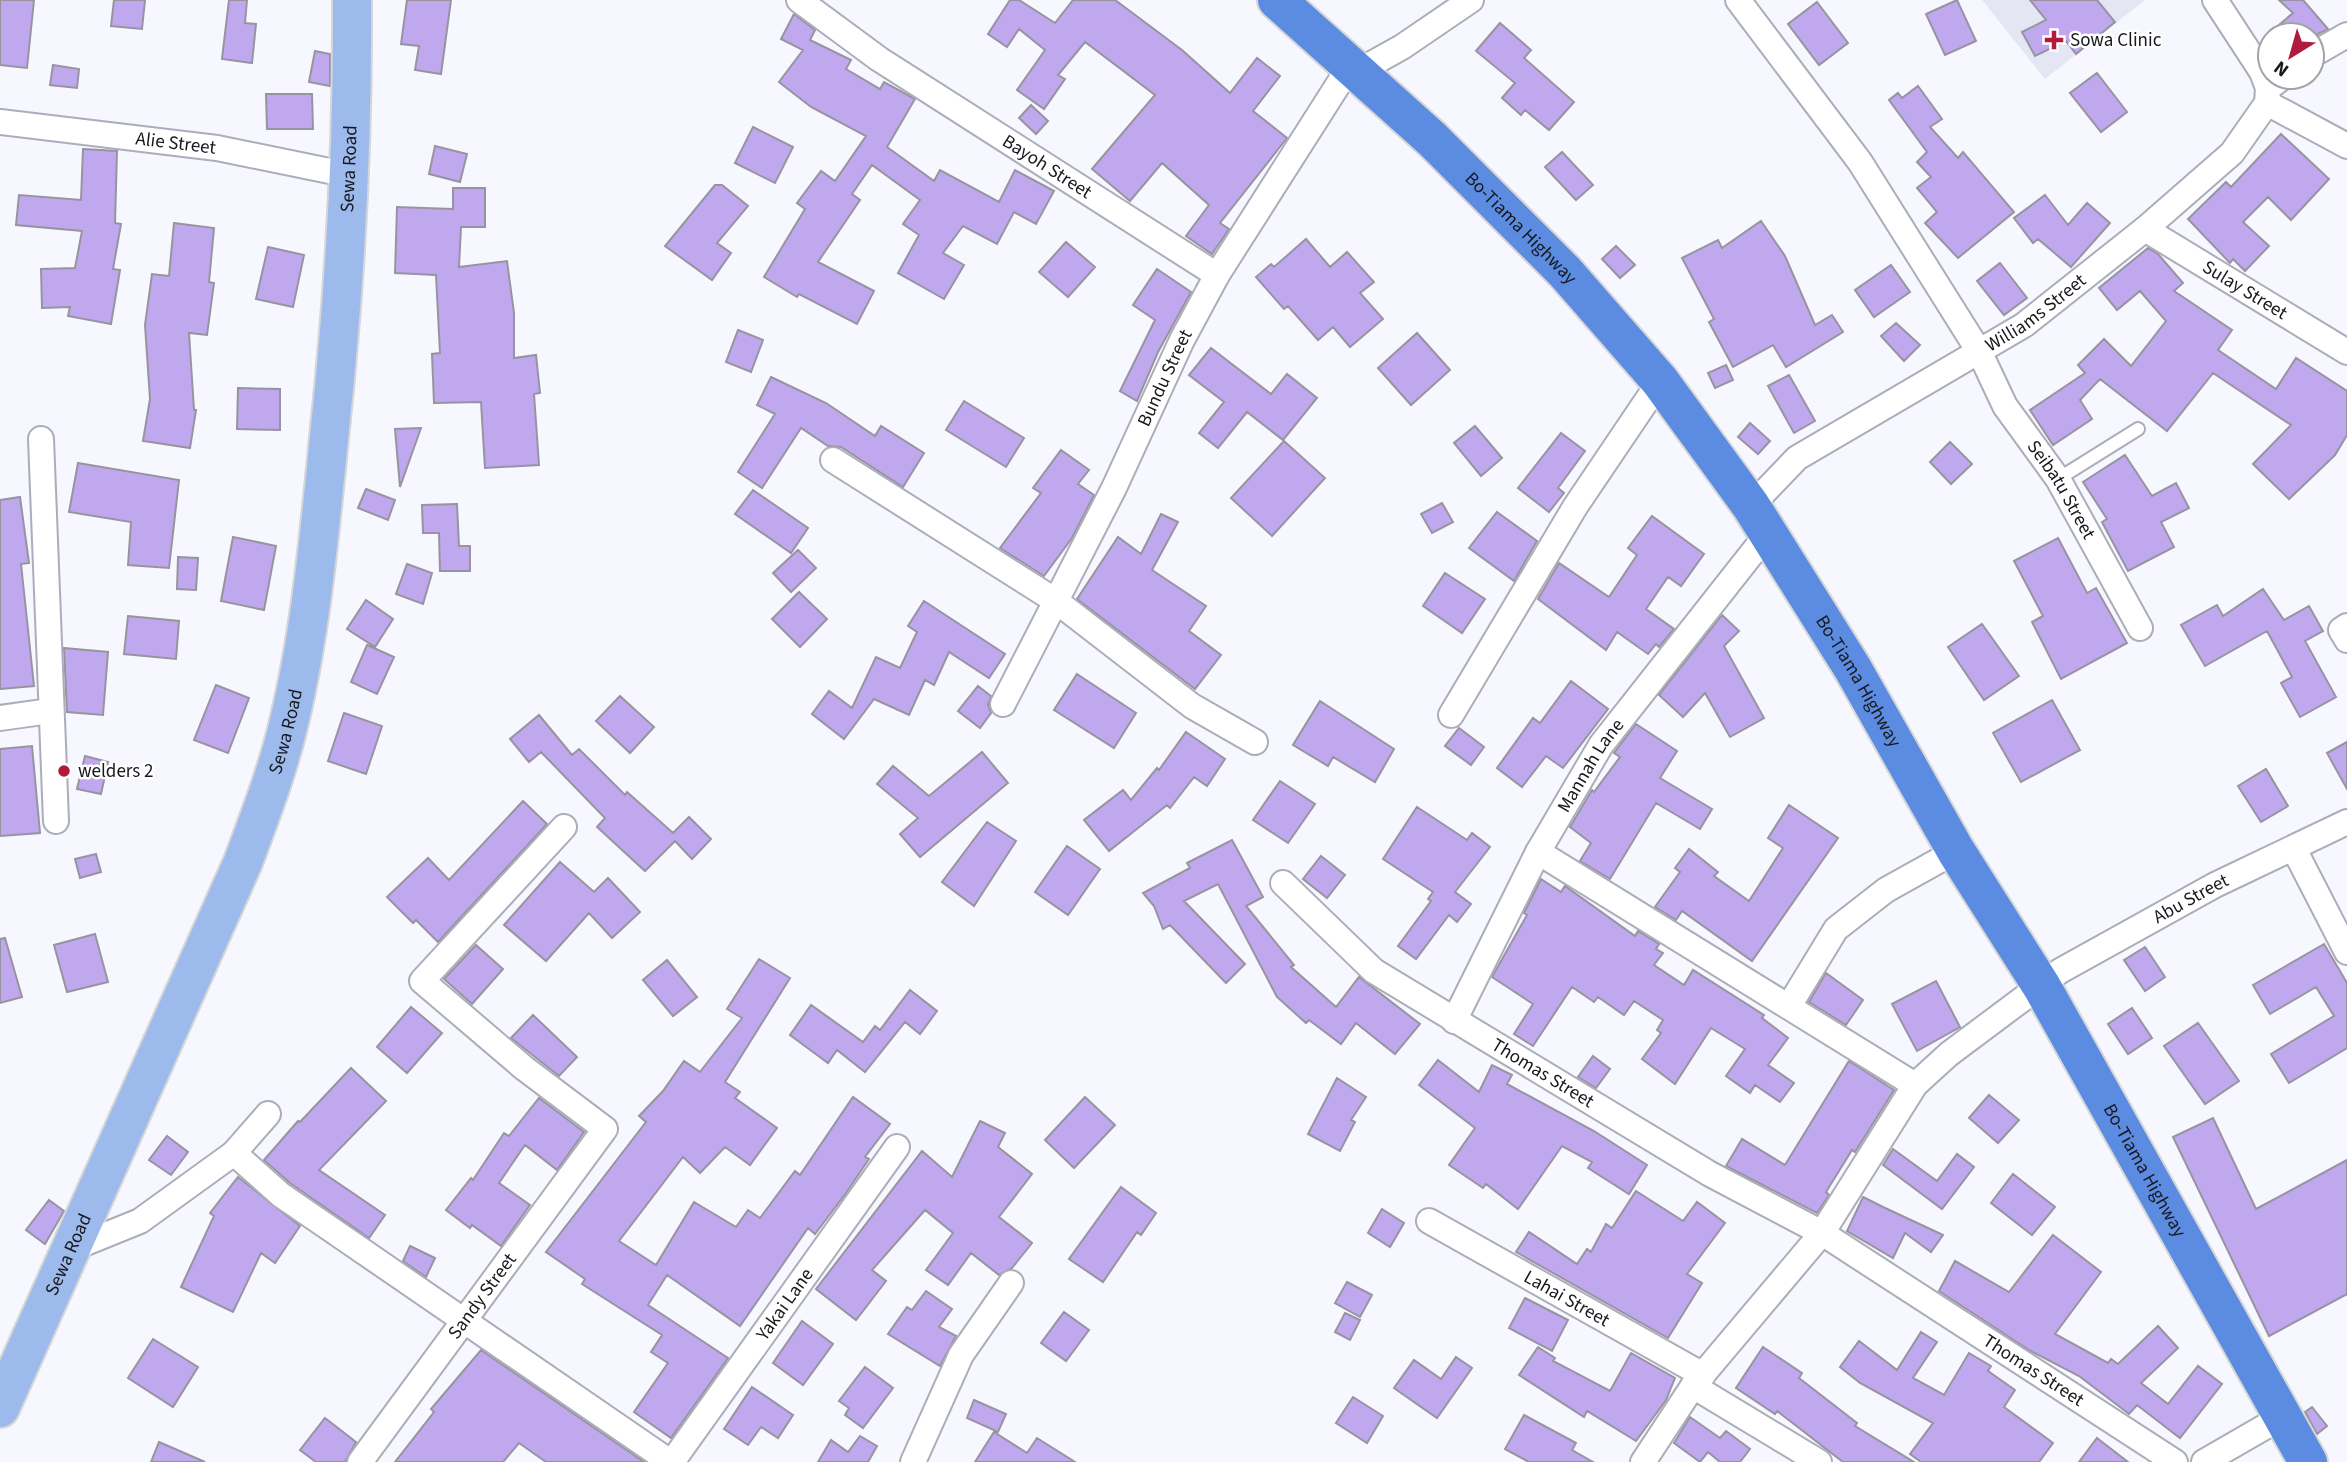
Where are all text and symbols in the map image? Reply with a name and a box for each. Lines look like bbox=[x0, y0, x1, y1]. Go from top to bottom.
north arrow bbox=[2256, 21, 2326, 91]
place label: Sowa Clinic bbox=[2070, 27, 2162, 54]
marker: Sowa Clinic bbox=[2044, 30, 2064, 50]
text: N bbox=[2268, 54, 2295, 83]
street label: Alie Street bbox=[134, 125, 218, 161]
street label: Sewa Road bbox=[334, 125, 364, 213]
street label: Bayoh Street bbox=[997, 128, 1098, 206]
street label: Bo-Tiama Highway bbox=[1459, 166, 1583, 290]
street label: Sulay Street bbox=[2197, 254, 2293, 326]
street label: Williams Street bbox=[1980, 267, 2092, 358]
street label: Bundu Street bbox=[1131, 324, 1199, 431]
street label: Seibatu Street bbox=[2020, 434, 2102, 545]
street label: Bo-Tiama Highway bbox=[1809, 610, 1908, 752]
street label: Sewa Road bbox=[262, 686, 309, 778]
street label: Mannah Lane bbox=[1551, 713, 1630, 818]
place label: welders 2 bbox=[78, 758, 154, 785]
marker: welders 2 bbox=[56, 763, 72, 779]
street label: Abu Street bbox=[2148, 867, 2234, 930]
street label: Thomas Street bbox=[1487, 1032, 1600, 1115]
street label: Bo-Tiama Highway bbox=[2096, 1099, 2193, 1242]
street label: Sewa Road bbox=[38, 1209, 98, 1300]
street label: Sandy Street bbox=[441, 1247, 523, 1345]
street label: Yakai Lane bbox=[749, 1262, 820, 1347]
street label: Lahai Street bbox=[1519, 1263, 1615, 1334]
street label: Thomas Street bbox=[1978, 1327, 2090, 1413]

